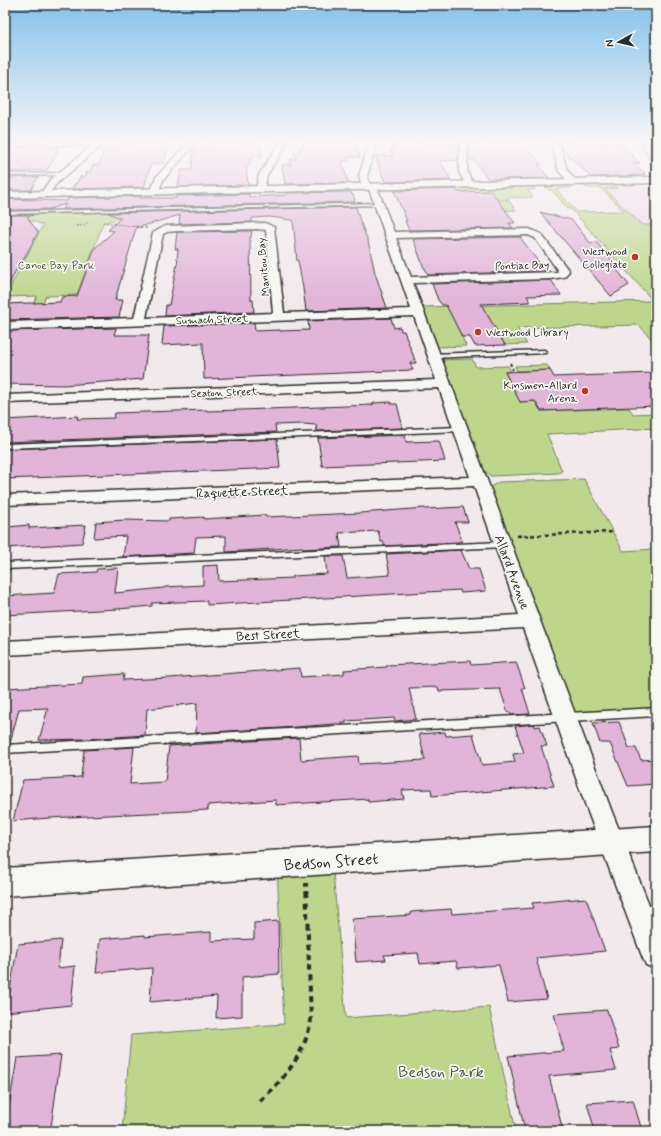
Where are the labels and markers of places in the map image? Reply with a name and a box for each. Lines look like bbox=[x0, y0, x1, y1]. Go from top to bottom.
place label: Westwood Collegiate bbox=[582, 245, 627, 272]
marker: Westwood Collegiate bbox=[630, 252, 640, 262]
place label: Westwood Library bbox=[486, 326, 569, 340]
marker: Westwood Library bbox=[473, 327, 483, 337]
place label: Kinsmen-Allard Arena bbox=[503, 379, 577, 406]
marker: Kinsmen-Allard Arena bbox=[580, 386, 590, 396]

